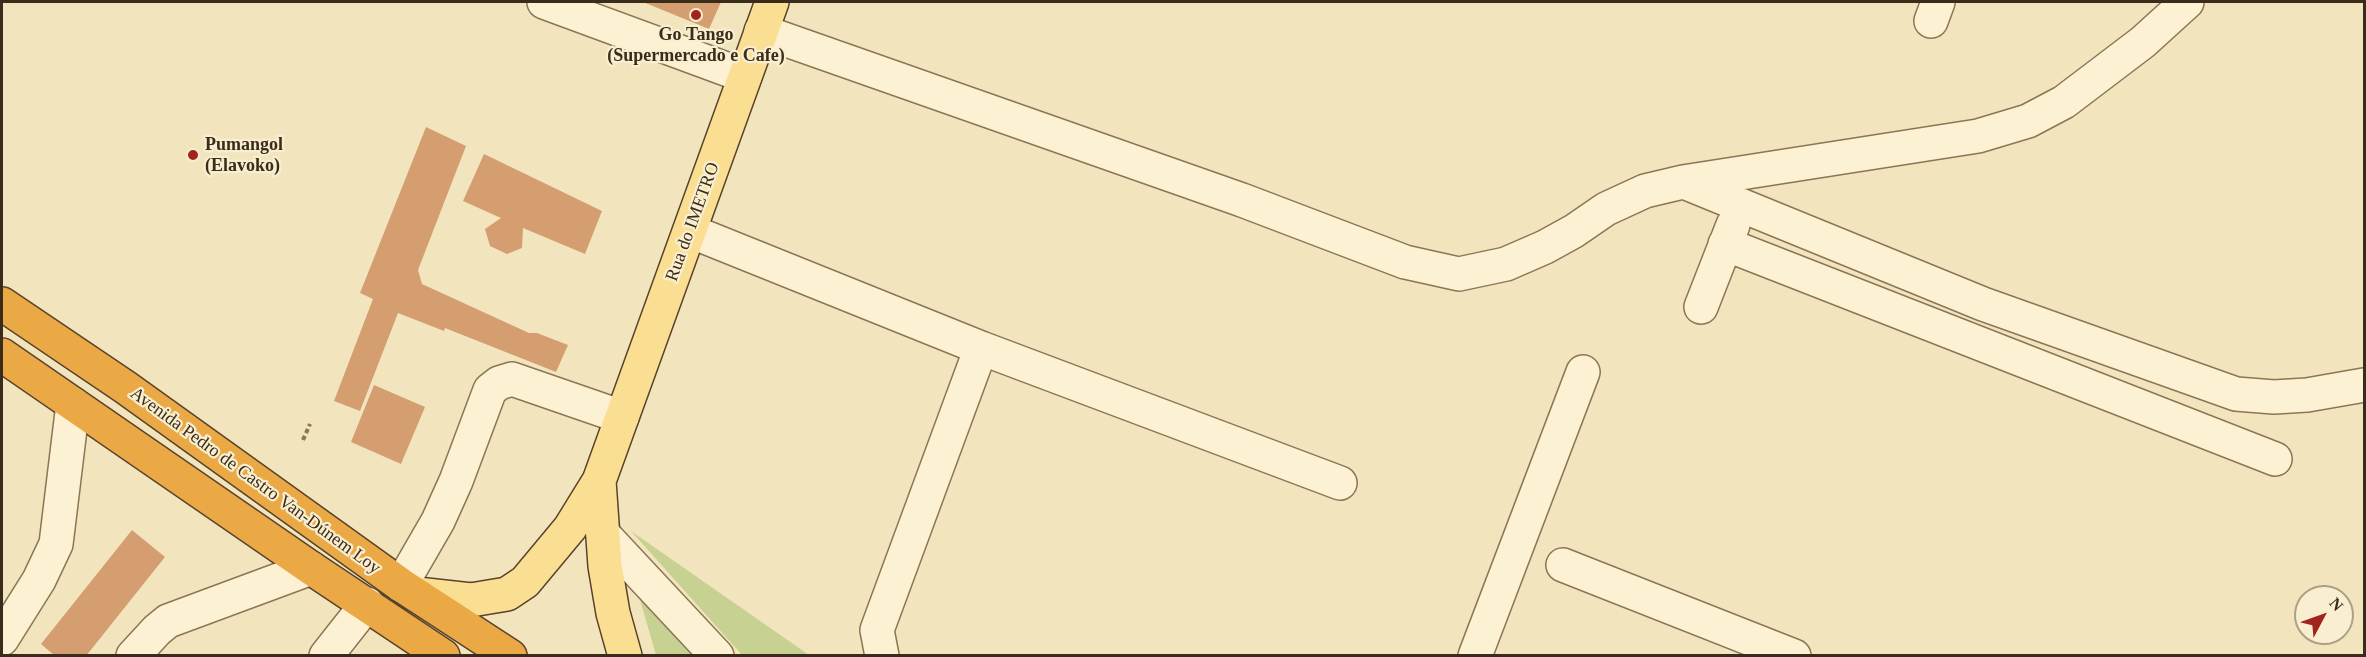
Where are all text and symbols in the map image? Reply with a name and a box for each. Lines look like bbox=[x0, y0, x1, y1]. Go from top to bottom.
marker: Go Tango (Supermercado e Cafe) bbox=[689, 8, 703, 22]
place label: Go Tango (Supermercado e Cafe) bbox=[607, 24, 785, 66]
place label: Pumangol (Elavoko) bbox=[205, 134, 283, 176]
marker: Pumangol (Elavoko) bbox=[186, 148, 200, 162]
street label: Rua do IMETRO bbox=[661, 160, 725, 284]
street label: Avenida Pedro de Castro Van-Dúnem Loy bbox=[126, 383, 384, 579]
north arrow bbox=[2294, 585, 2354, 645]
text: N bbox=[2326, 594, 2347, 614]

